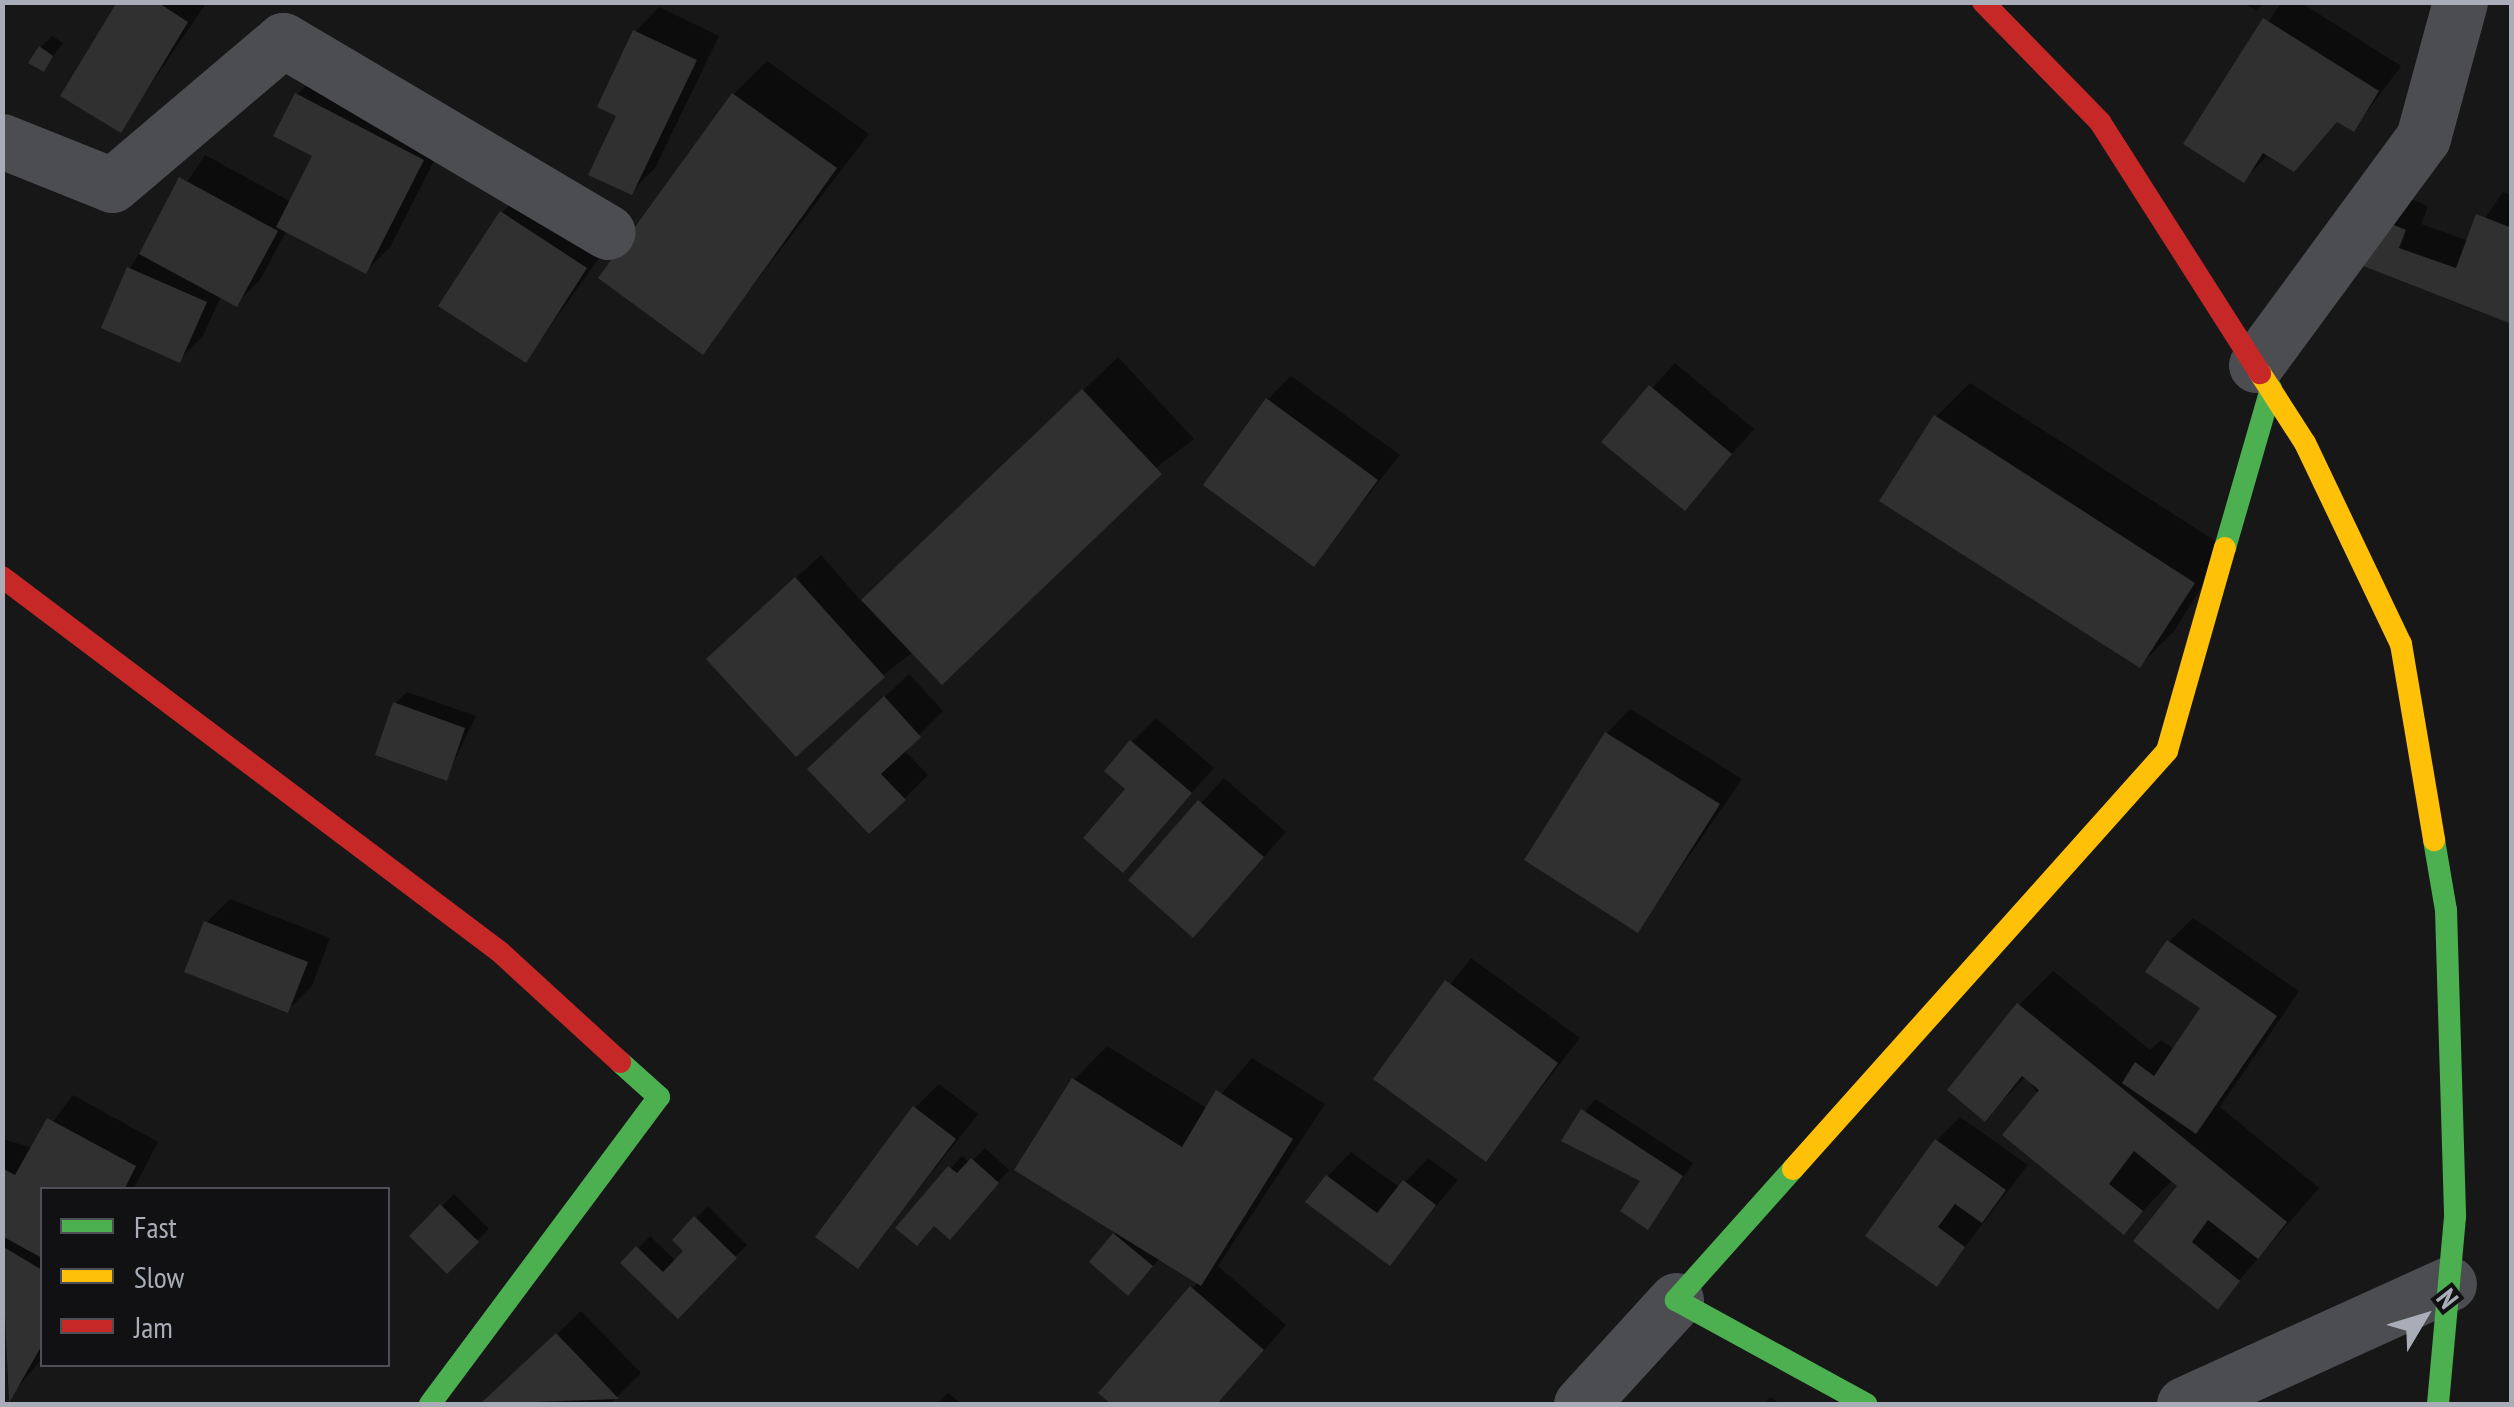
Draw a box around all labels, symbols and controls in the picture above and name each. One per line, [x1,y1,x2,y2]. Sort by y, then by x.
legend [40,1187,390,1367]
text: Fast [134,1207,177,1246]
text: Slow [134,1257,184,1296]
north arrow [2374,1267,2474,1367]
text: N [2429,1281,2467,1316]
text: Jam [134,1307,173,1346]

